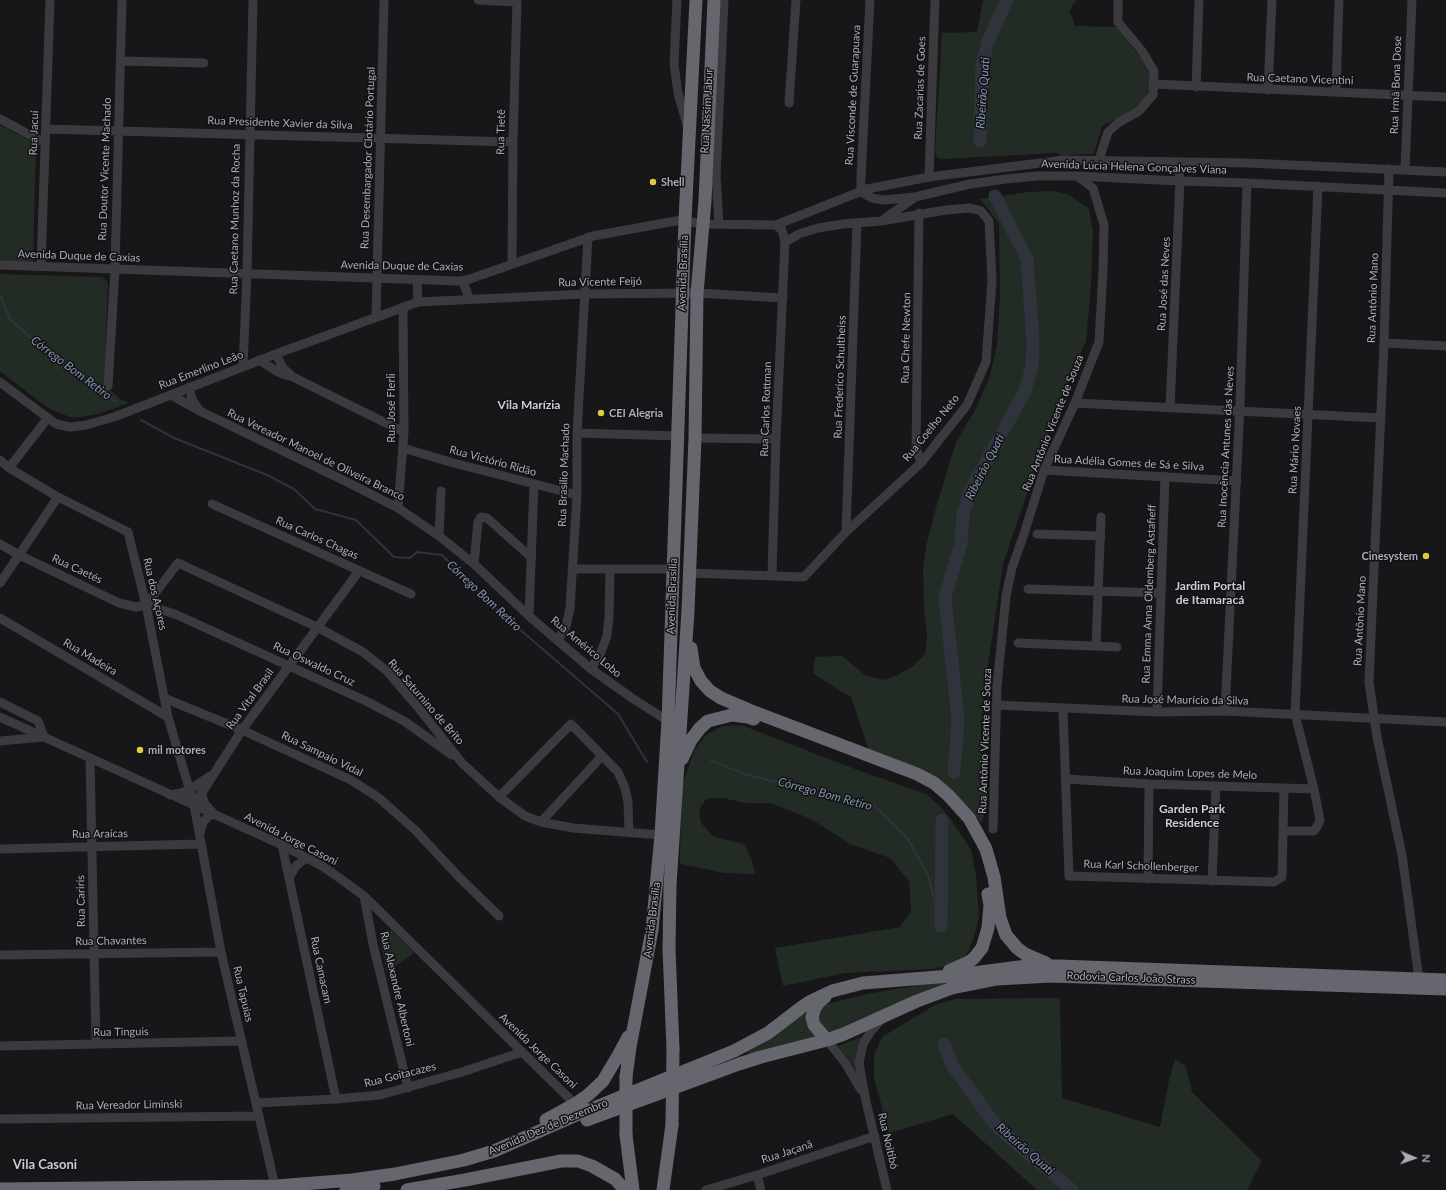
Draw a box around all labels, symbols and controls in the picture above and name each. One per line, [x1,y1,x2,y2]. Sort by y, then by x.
street label: Rua Visconde de Guarapuava [843,24,863,166]
street label: Rua Zacarias de Goes [912,36,928,140]
street label: Rua Irmã Bona Dose [1388,36,1404,134]
water label: Ribeirão Quati [973,57,993,129]
street label: Rua Desembargador Clotário Portugal [358,67,378,249]
street label: Rua Nassim Jabur [698,68,716,154]
street label: Rua Caetano Vicentini [1246,71,1354,87]
street label: Rua Doutor Vicente Machado [96,97,114,241]
street label: Rua Tietê [494,109,508,155]
street label: Rua Jacuí [27,110,41,156]
street label: Rua Presidente Xavier da Silva [207,114,353,132]
street label: Rua Caetano Munhoz da Rocha [227,144,243,294]
street label: Avenida Lúcia Helena Gonçalves Viana [1041,157,1227,177]
place label: Shell [661,175,685,189]
marker: Shell [648,177,658,187]
street label: Avenida Brasília [675,235,691,311]
street label: Rua José das Neves [1155,237,1173,331]
street label: Avenida Duque de Caxias [17,247,141,265]
street label: Rua Antônio Mano [1365,253,1381,343]
street label: Avenida Duque de Caxias [340,258,464,274]
street label: Rua Vicente Feijó [558,275,642,289]
street label: Rua Chefe Newton [899,292,913,384]
street label: Rua Frederico Schultheiss [831,315,849,439]
water label: Córrego Bom Retiro [28,333,114,403]
street label: Rua Emerlino Leão [157,348,245,392]
street label: Rua Antônio Vicente de Souza [1020,353,1086,493]
street label: Rua Carlos Rottman [758,361,774,457]
street label: Rua Inocência Antunes das Neves [1215,366,1237,528]
street label: Rua José FIerli [384,373,398,443]
street label: Rua Coelho Neto [900,392,962,464]
district label: Vila Marízia [498,398,560,412]
street label: Rua Vereador Manoel de Oliveira Branco [225,406,407,504]
place label: CEI Alegria [609,406,663,420]
street label: Rua Mário Novaes [1286,406,1304,494]
marker: CEI Alegria [596,408,606,418]
street label: Rua Brasilio Machado [556,423,572,527]
water label: Ribeirão Quati [962,432,1008,502]
street label: Rua Victório Ridão [448,443,538,479]
street label: Rua Adélia Gomes de Sá e Silva [1054,452,1204,474]
street label: Rua Emma Anna Oldemberg Astafieff [1139,504,1159,684]
street label: Rua Carlos Chagas [274,514,360,562]
place label: Cinesystem [1361,549,1418,563]
marker: Cinesystem [1421,551,1431,561]
street label: Rua Caetés [50,552,104,586]
street label: Rua dos Açores [140,556,170,632]
water label: Córrego Bom Retiro [444,558,524,634]
street label: Avenida Brasília [664,558,680,634]
street label: Rua Antônio Mano [1351,575,1369,667]
district label: Jardim Portal de Itamaracá [1175,579,1245,607]
street label: Rua Américo Lobo [548,614,624,680]
street label: Rua Madeira [61,636,119,678]
street label: Rua Oswaldo Cruz [271,639,357,689]
street label: Rua Saturnino de Brito [385,657,467,747]
street label: Rua Vital Brasil [223,666,277,732]
street label: Rua Antônio Vicente de Souza [976,668,994,814]
street label: Rua José Maurício da Silva [1121,692,1249,708]
street label: Rua Sampaio Vidal [279,729,365,779]
place label: mil motores [148,743,206,757]
marker: mil motores [135,745,145,755]
street label: Rua Joaquim Lopes de Melo [1123,764,1257,782]
water label: Córrego Bom Retiro [776,775,874,813]
district label: Garden Park Residence [1159,802,1225,830]
street label: Avenida Jorge Casoni [242,810,340,868]
street label: Rua Araícas [72,827,128,841]
street label: Rua Karl Schollenberger [1083,857,1199,875]
street label: Rua Cariris [74,875,88,927]
street label: Avenida Brasília [641,881,663,959]
street label: Rua Alexandre Albertoni [377,930,417,1048]
street label: Rua Chavantes [75,934,147,948]
street label: Rua Camacam [307,935,335,1005]
street label: Rua Tapuias [230,965,256,1023]
street label: Rodovia Carlos João Strass [1066,969,1196,987]
street label: Avenida Jorge Casoni [496,1010,580,1092]
street label: Rua Tinguis [93,1025,149,1039]
street label: Rua Goitacazes [363,1060,437,1090]
street label: Avenida Dez de Dezembro [486,1096,610,1158]
street label: Rua Vereador Liminski [75,1097,183,1113]
street label: Rua Noitibó [875,1112,901,1170]
water label: Ribeirão Quati [993,1120,1057,1178]
street label: Rua Jaçanã [760,1137,814,1167]
north arrow [1394,1138,1434,1178]
text: N [1420,1154,1433,1163]
district label: Vila Casoni [13,1157,77,1173]

